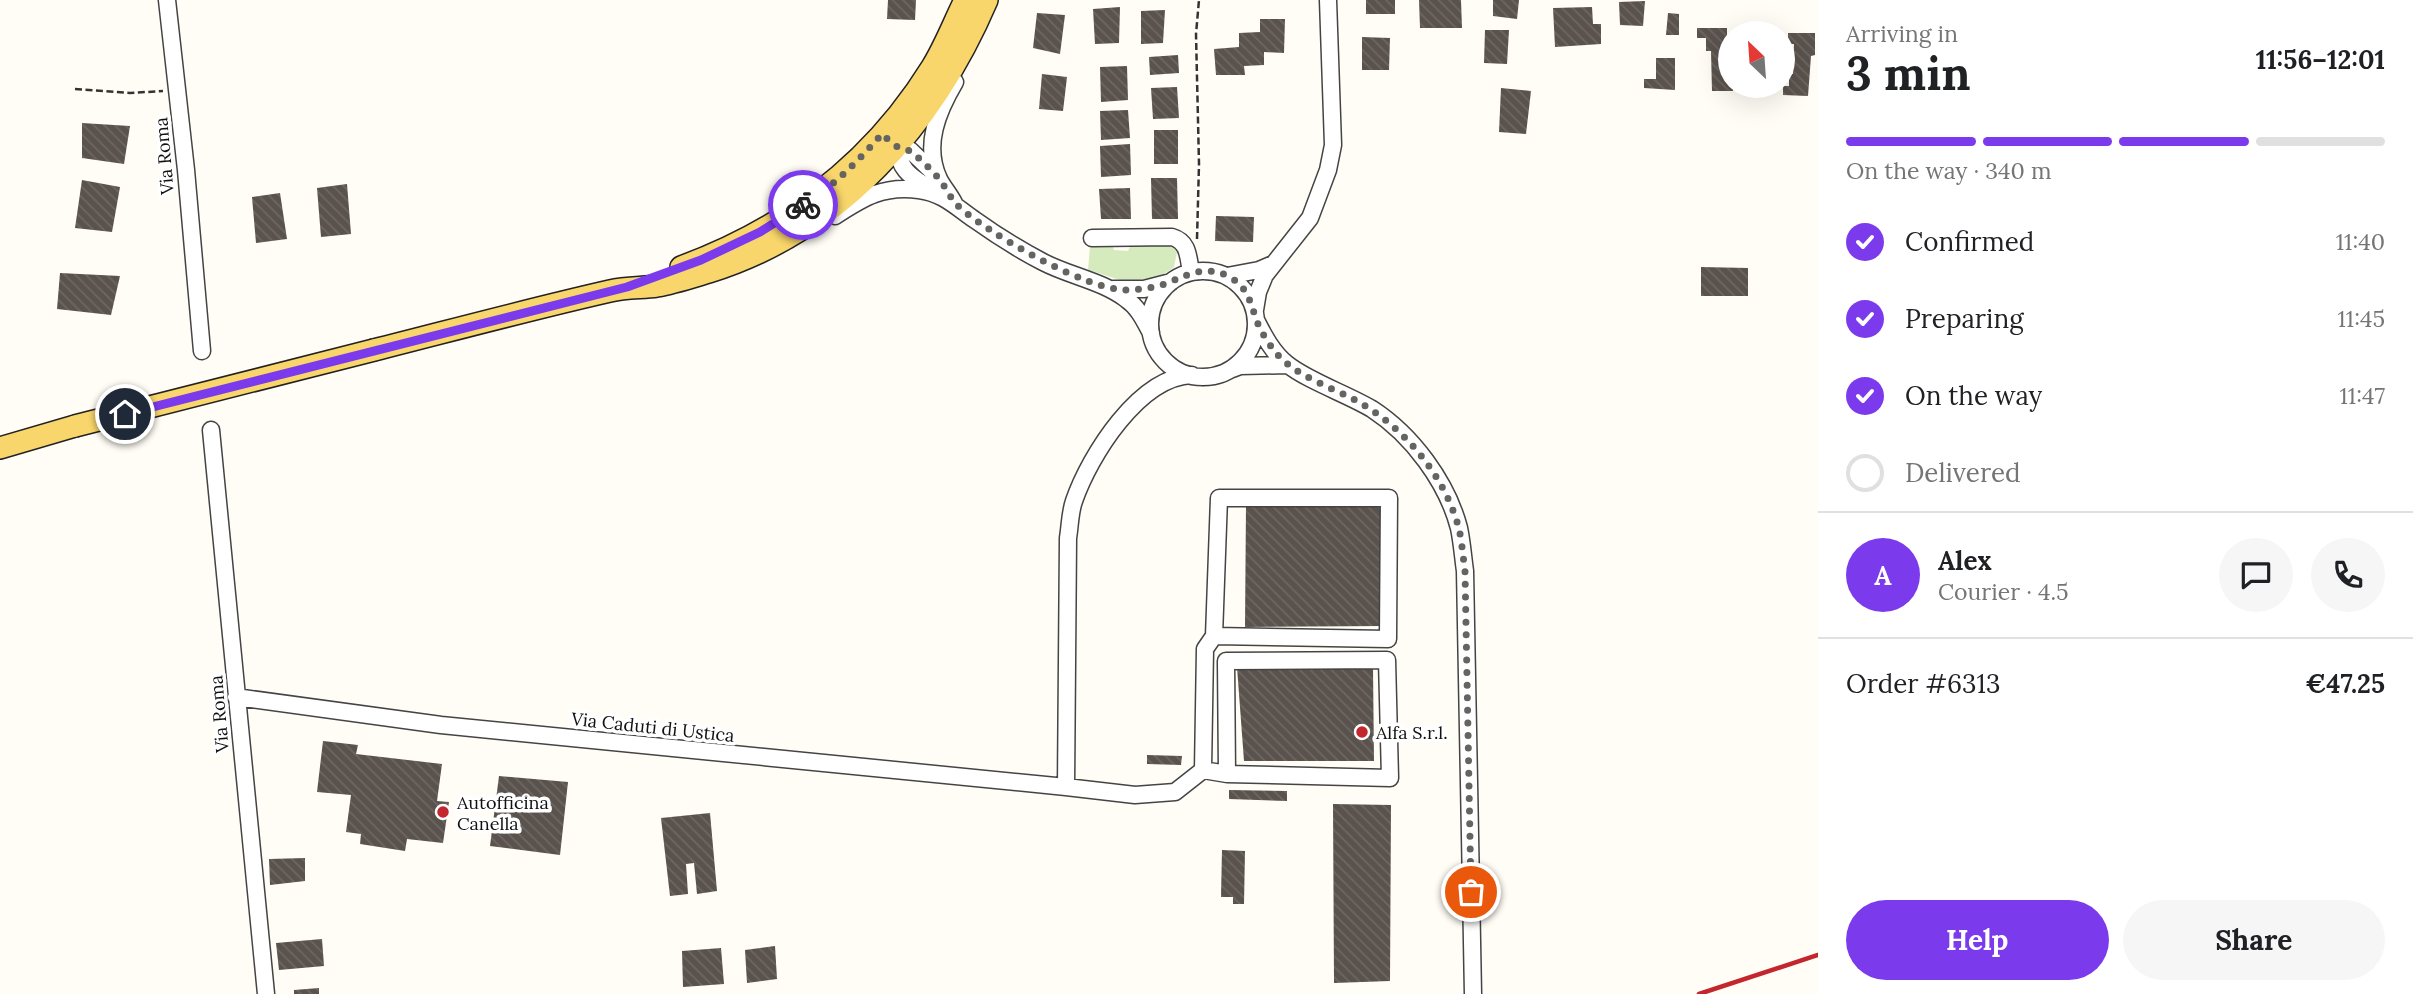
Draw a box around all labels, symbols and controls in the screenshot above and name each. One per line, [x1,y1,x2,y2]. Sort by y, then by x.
text: Arriving in [1846,19,1958,48]
north arrow [1718,21,1796,98]
map controls [1718,21,1795,98]
text: 11:56–12:01 [2256,43,2385,76]
text: 3 min [1846,44,1971,103]
street label: Via Roma [149,116,179,197]
text: On the way · 340 m [1846,156,2051,185]
courier [768,170,838,240]
icon: bike [784,186,822,224]
icon: check [1846,223,1884,261]
text: Confirmed [1905,225,2034,258]
text: 11:40 [2336,227,2385,256]
icon: check [1846,300,1884,338]
text: Preparing [1905,302,2024,335]
text: 11:45 [2338,304,2385,333]
icon: check [1846,377,1884,415]
text: On the way [1905,379,2042,412]
text: 11:47 [2339,381,2385,410]
pin [95,384,155,444]
icon: home [106,395,144,433]
text: Delivered [1905,456,2021,489]
button: chat [2219,538,2293,612]
button: phone [2311,538,2385,612]
text: Alex [1938,544,1992,577]
text: A [1874,559,1892,592]
text: Courier · 4.5 [1938,577,2069,606]
text: Order #6313 [1846,667,2001,700]
text: €47.25 [2305,667,2385,700]
street label: Via Roma [204,674,234,755]
street label: Via Caduti di Ustica [569,707,736,747]
place label: Alfa S.r.l. [1375,721,1448,744]
marker: Alfa S.r.l. [1354,724,1370,740]
place label: Autofficina Canella [456,791,549,835]
marker: Autofficina Canella [435,804,451,820]
pin [1441,862,1501,922]
icon: bag [1452,873,1490,911]
button: Help [1846,900,2109,980]
button: Share [2123,900,2385,980]

